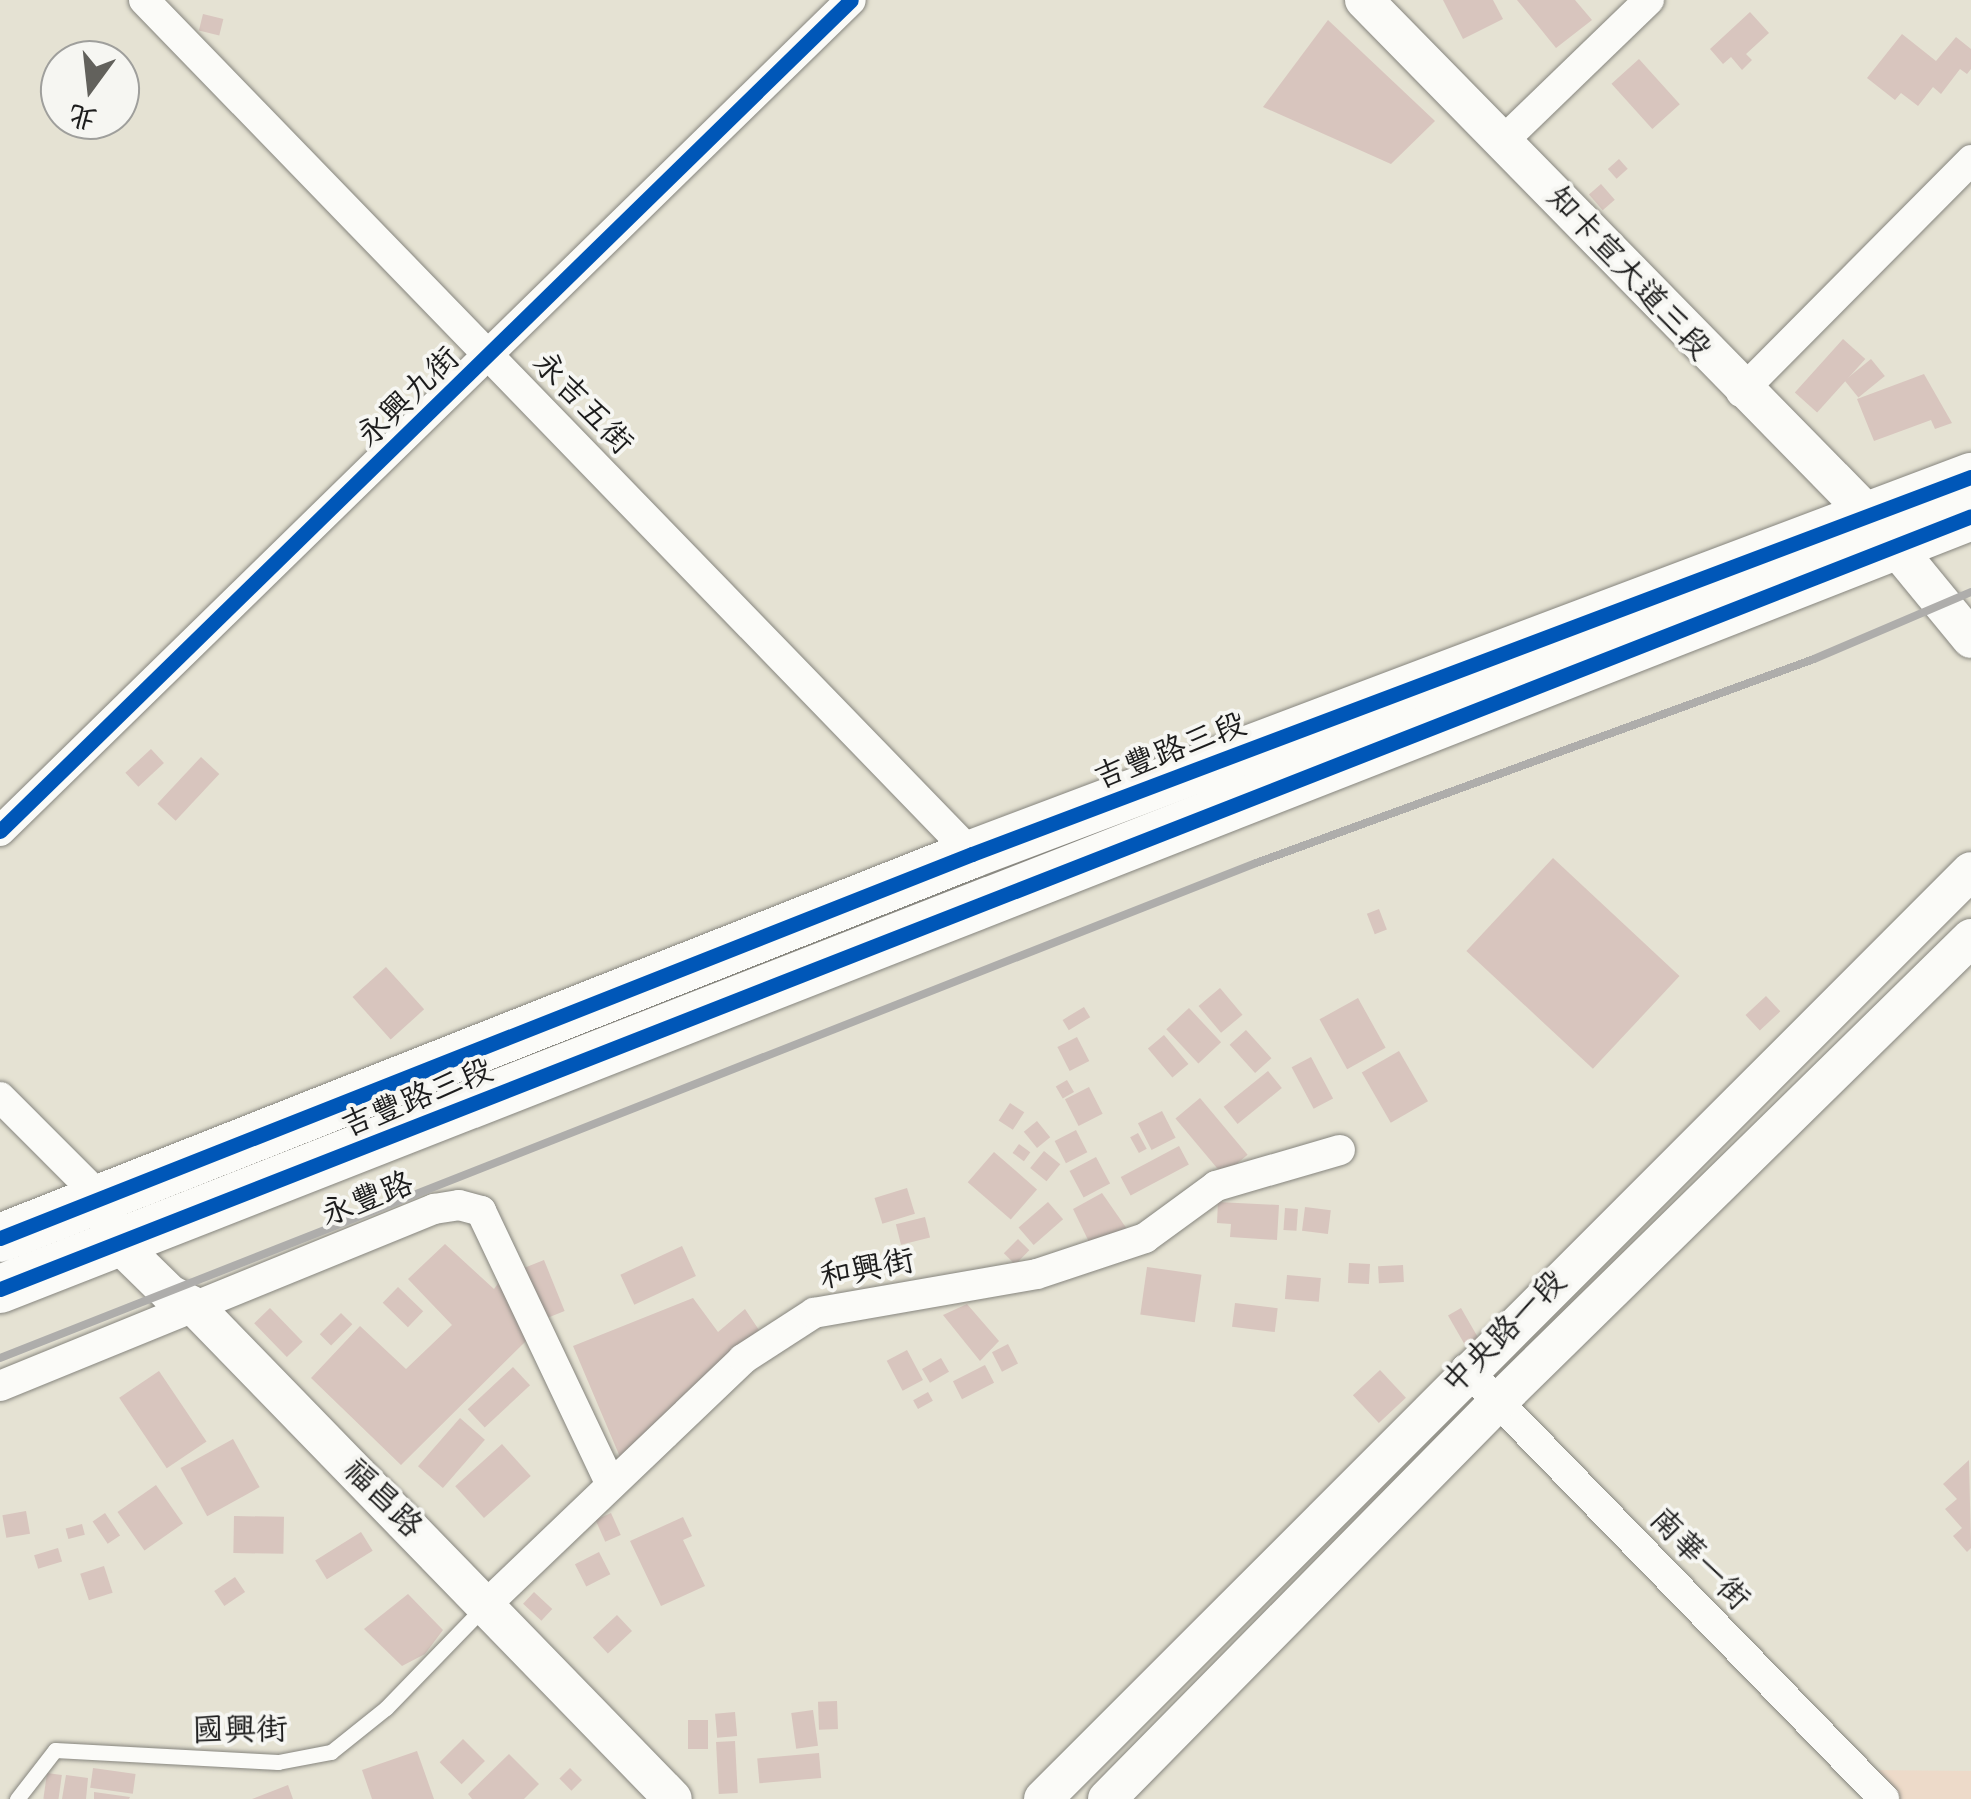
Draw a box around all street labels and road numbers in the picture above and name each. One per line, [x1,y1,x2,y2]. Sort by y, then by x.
street label: 知卡宣大道三段 [1539,178,1719,368]
street label: 永興九街 [349,339,467,455]
street label: 永吉五街 [525,344,641,462]
street label: 吉豐路三段 [1088,704,1252,798]
street label: 吉豐路三段 [336,1050,498,1146]
street label: 永豐路 [315,1164,419,1234]
street label: 和興街 [816,1241,918,1297]
street label: 中央路一段 [1434,1262,1574,1402]
street label: 福昌路 [335,1450,431,1546]
street label: 南華一街 [1642,1500,1758,1618]
street label: 國興街 [192,1710,288,1750]

